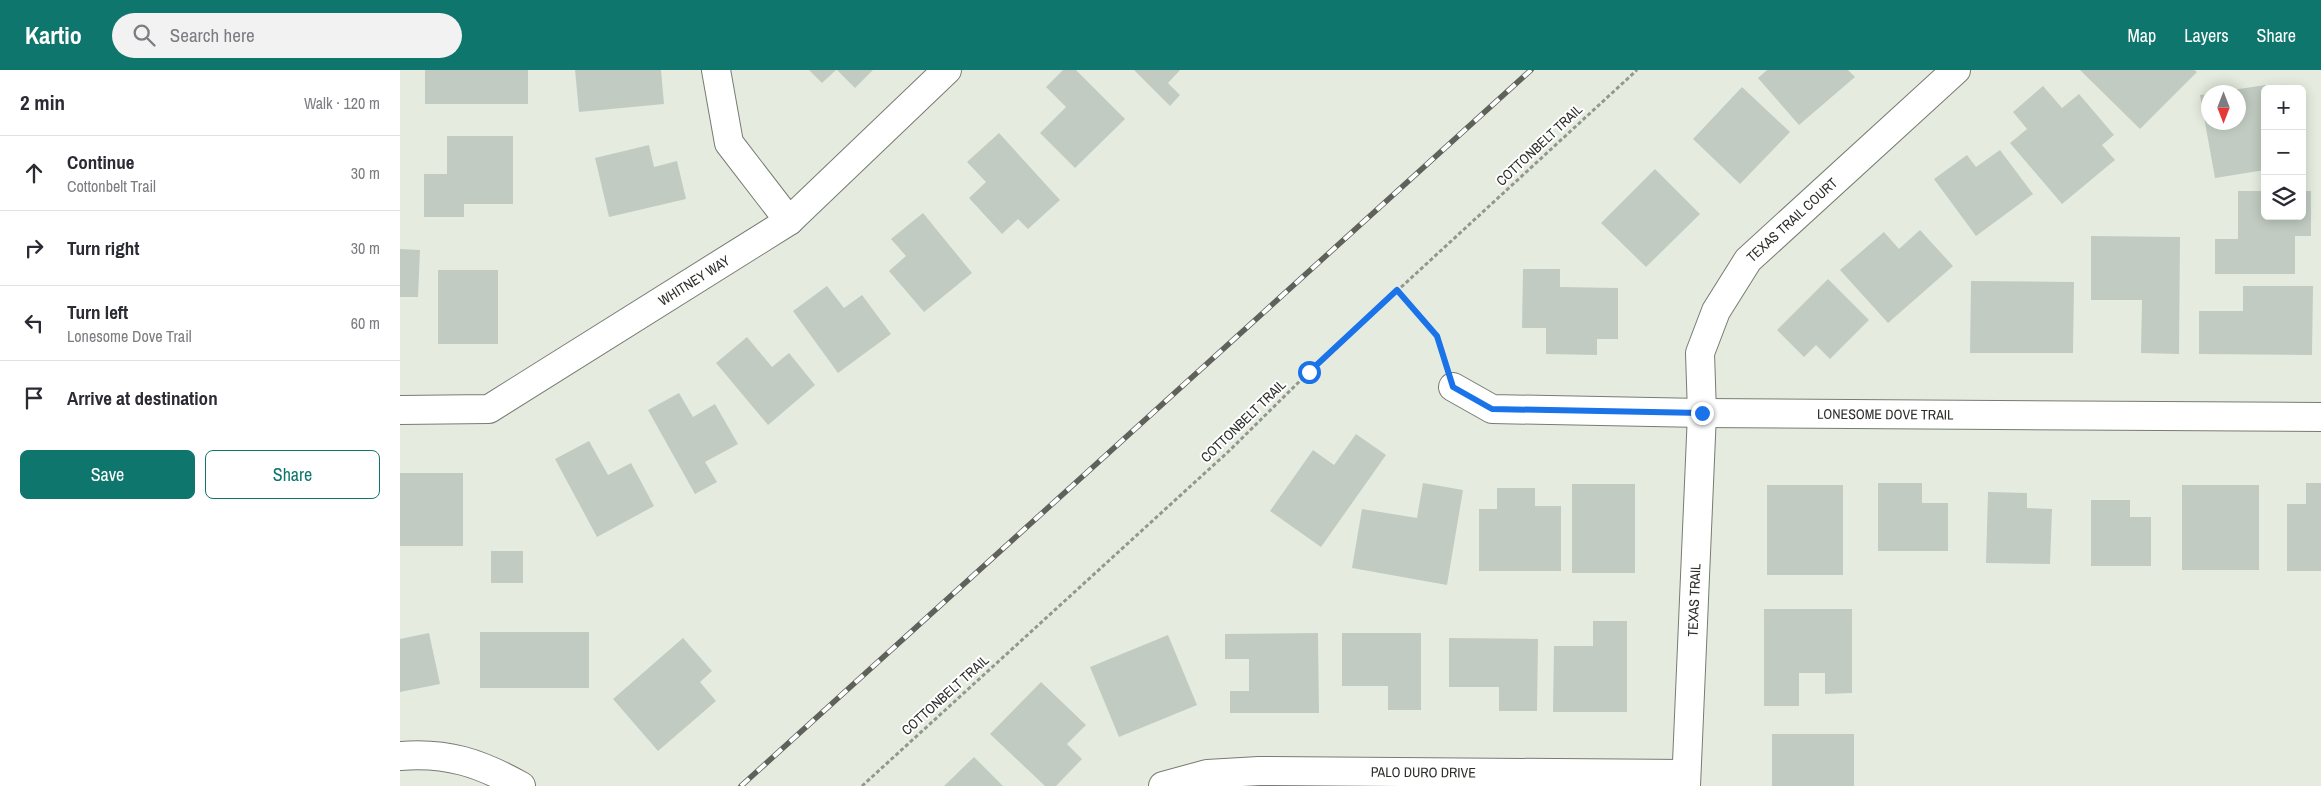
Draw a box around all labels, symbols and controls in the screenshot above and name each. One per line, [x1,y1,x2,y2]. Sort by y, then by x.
search box [112,13,462,58]
text: Kartio [25,19,82,51]
icon: search [130,21,158,49]
text: Search here [170,22,255,48]
text: Map [2128,23,2156,48]
text: Layers [2184,23,2229,48]
text: Share [2257,23,2296,48]
north arrow [2201,85,2246,130]
map controls [2261,85,2306,220]
button: + [2261,85,2306,130]
text: 2 min [20,88,65,117]
text: Walk · 120 m [304,92,380,114]
street label: COTTONBELT TRAIL [1492,100,1586,190]
button: − [2261,130,2306,175]
text: Continue [67,149,135,175]
icon: ahead [20,159,48,187]
text: 30 m [351,162,380,184]
street label: TEXAS TRAIL COURT [1743,174,1841,266]
text: Cottonbelt Trail [67,175,156,197]
button: layers [2261,175,2306,220]
icon: right [20,234,48,262]
text: Turn right [67,235,139,261]
text: 30 m [351,237,380,259]
street label: WHITNEY WAY [655,251,733,310]
text: Turn left [67,299,128,325]
icon: left [20,309,48,337]
text: 60 m [351,312,380,334]
text: Lonesome Dove Trail [67,325,192,347]
route start [1298,361,1321,384]
street label: COTTONBELT TRAIL [1197,375,1290,466]
icon: arrive [20,384,48,412]
text: Arrive at destination [67,385,218,411]
route end [1691,402,1714,425]
street label: LONESOME DOVE TRAIL [1817,405,1954,424]
button: Save [20,450,195,499]
button: Share [205,450,380,499]
street label: TEXAS TRAIL [1683,563,1705,637]
street label: COTTONBELT TRAIL [898,651,993,739]
street label: PALO DURO DRIVE [1371,763,1476,782]

